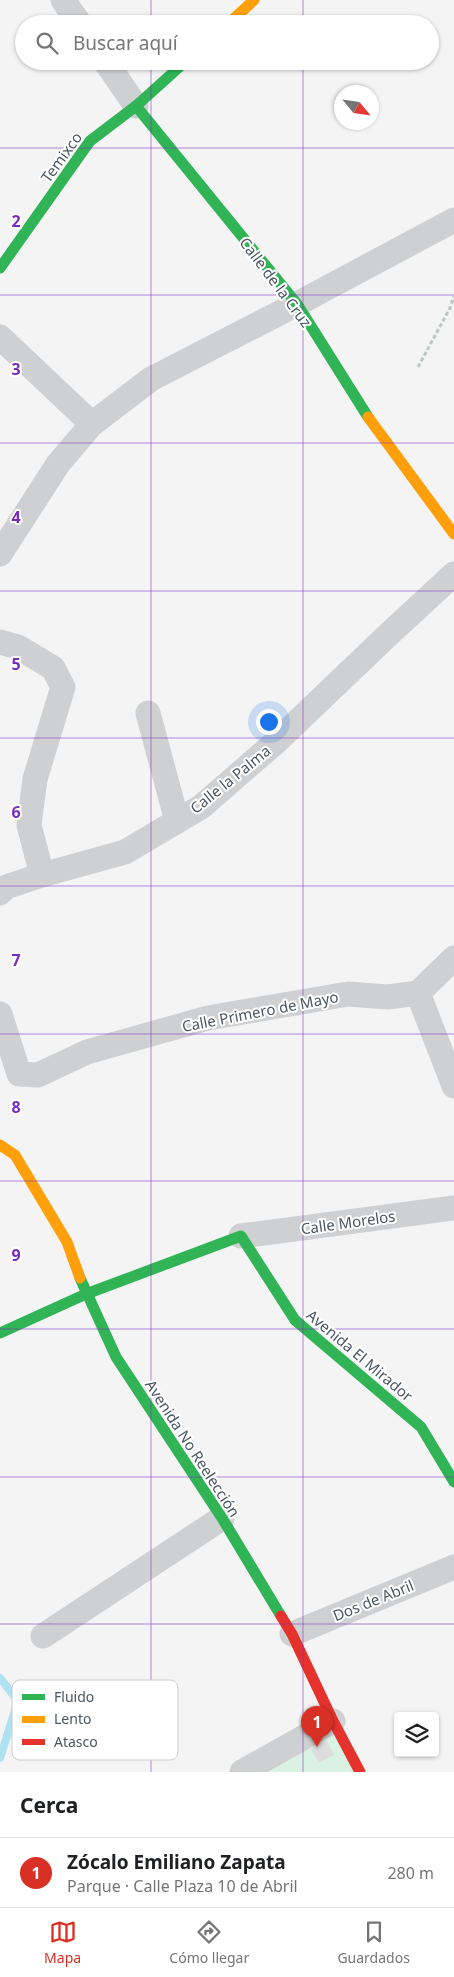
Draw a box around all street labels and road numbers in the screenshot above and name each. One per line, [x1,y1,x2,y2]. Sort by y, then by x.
street label: Temixco [36,128,86,186]
street label: Calle de la Cruz [236,233,316,331]
street label: Calle la Palma [186,740,274,818]
street label: Calle Primero de Mayo [180,986,340,1036]
street label: Calle Morelos [299,1205,397,1239]
street label: Avenida El Mirador [303,1305,417,1405]
street label: Avenida No Reelección [141,1375,245,1521]
street label: Dos de Abril [330,1575,416,1625]

